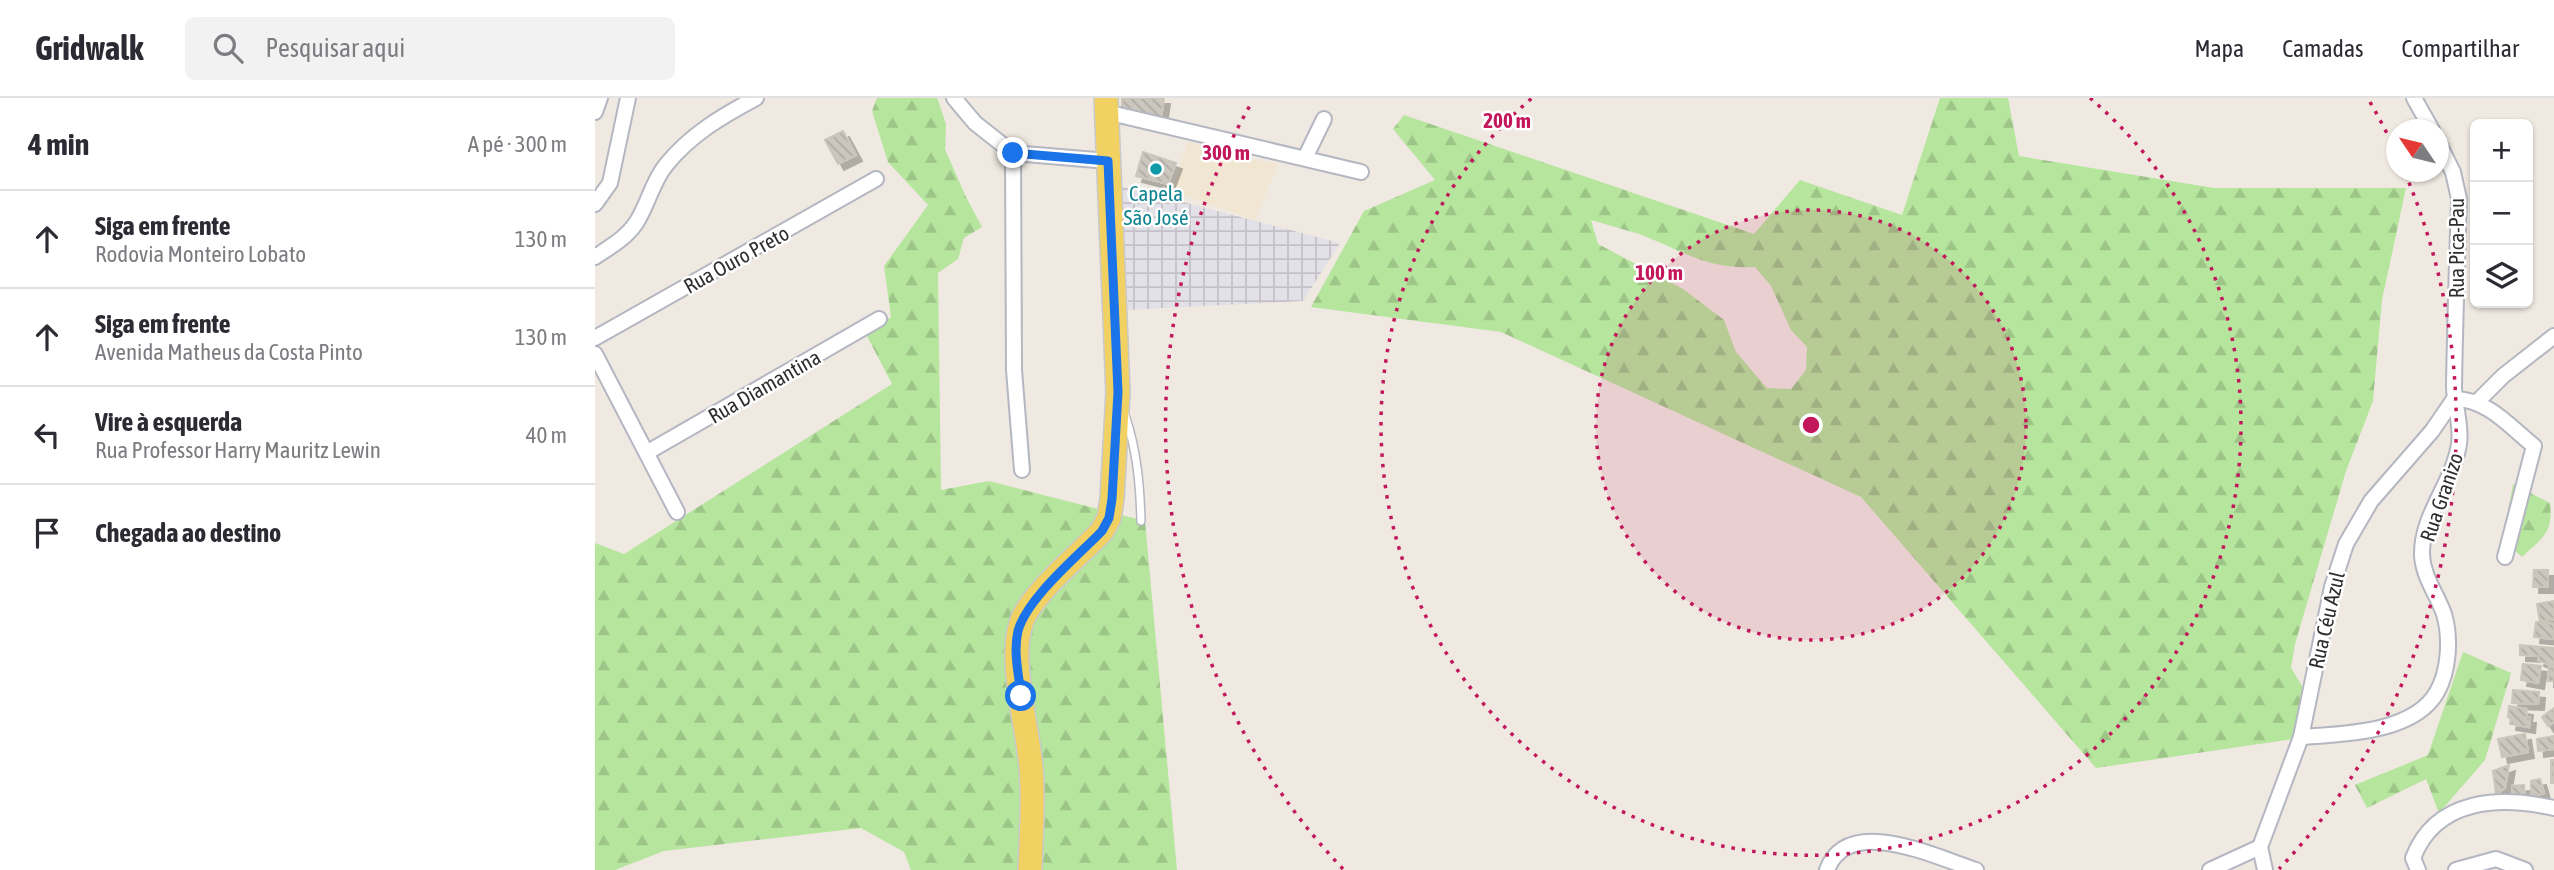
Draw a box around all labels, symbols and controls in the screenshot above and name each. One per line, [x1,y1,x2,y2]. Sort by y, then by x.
search box [185,17,675,80]
text: Gridwalk [35,29,143,67]
icon: search [209,29,247,67]
text: Pesquisar aqui [265,33,405,63]
text: Mapa [2194,35,2244,62]
text: Camadas [2282,35,2364,62]
text: Compartilhar [2402,35,2519,62]
text: 200 m [1483,108,1531,132]
north arrow [2386,119,2449,182]
map controls [2470,119,2533,308]
button: + [2470,119,2533,182]
text: 4 min [28,127,89,161]
text: A pé · 300 m [468,131,567,157]
route end [997,137,1028,168]
text: 300 m [1202,140,1250,164]
marker: Capela São José [1148,161,1164,177]
place label: Capela São José [1124,181,1188,229]
button: − [2470,182,2533,245]
street label: Rua Pica-Pau [2444,198,2468,298]
text: Siga em frente [95,211,231,241]
icon: ahead [28,220,66,258]
street label: Rua Ouro Preto [679,220,793,298]
text: 130 m [515,226,567,252]
text: Rodovia Monteiro Lobato [95,241,306,267]
button: layers [2470,245,2533,308]
text: 100 m [1635,260,1683,284]
text: Siga em frente [95,309,231,339]
icon: ahead [28,318,66,356]
text: 130 m [515,324,567,350]
text: Avenida Matheus da Costa Pinto [95,339,363,365]
street label: Rua Diamantina [704,344,824,428]
text: Vire à esquerda [95,407,242,437]
centre of rings [1799,413,1823,437]
icon: left [28,416,66,454]
text: 40 m [526,422,567,448]
text: Rua Professor Harry Mauritz Lewin [95,437,381,463]
street label: Rua Granizo [2415,450,2467,544]
icon: arrive [28,514,66,552]
text: Chegada ao destino [95,518,281,548]
street label: Rua Céu Azul [2303,569,2349,671]
route start [1005,680,1036,711]

